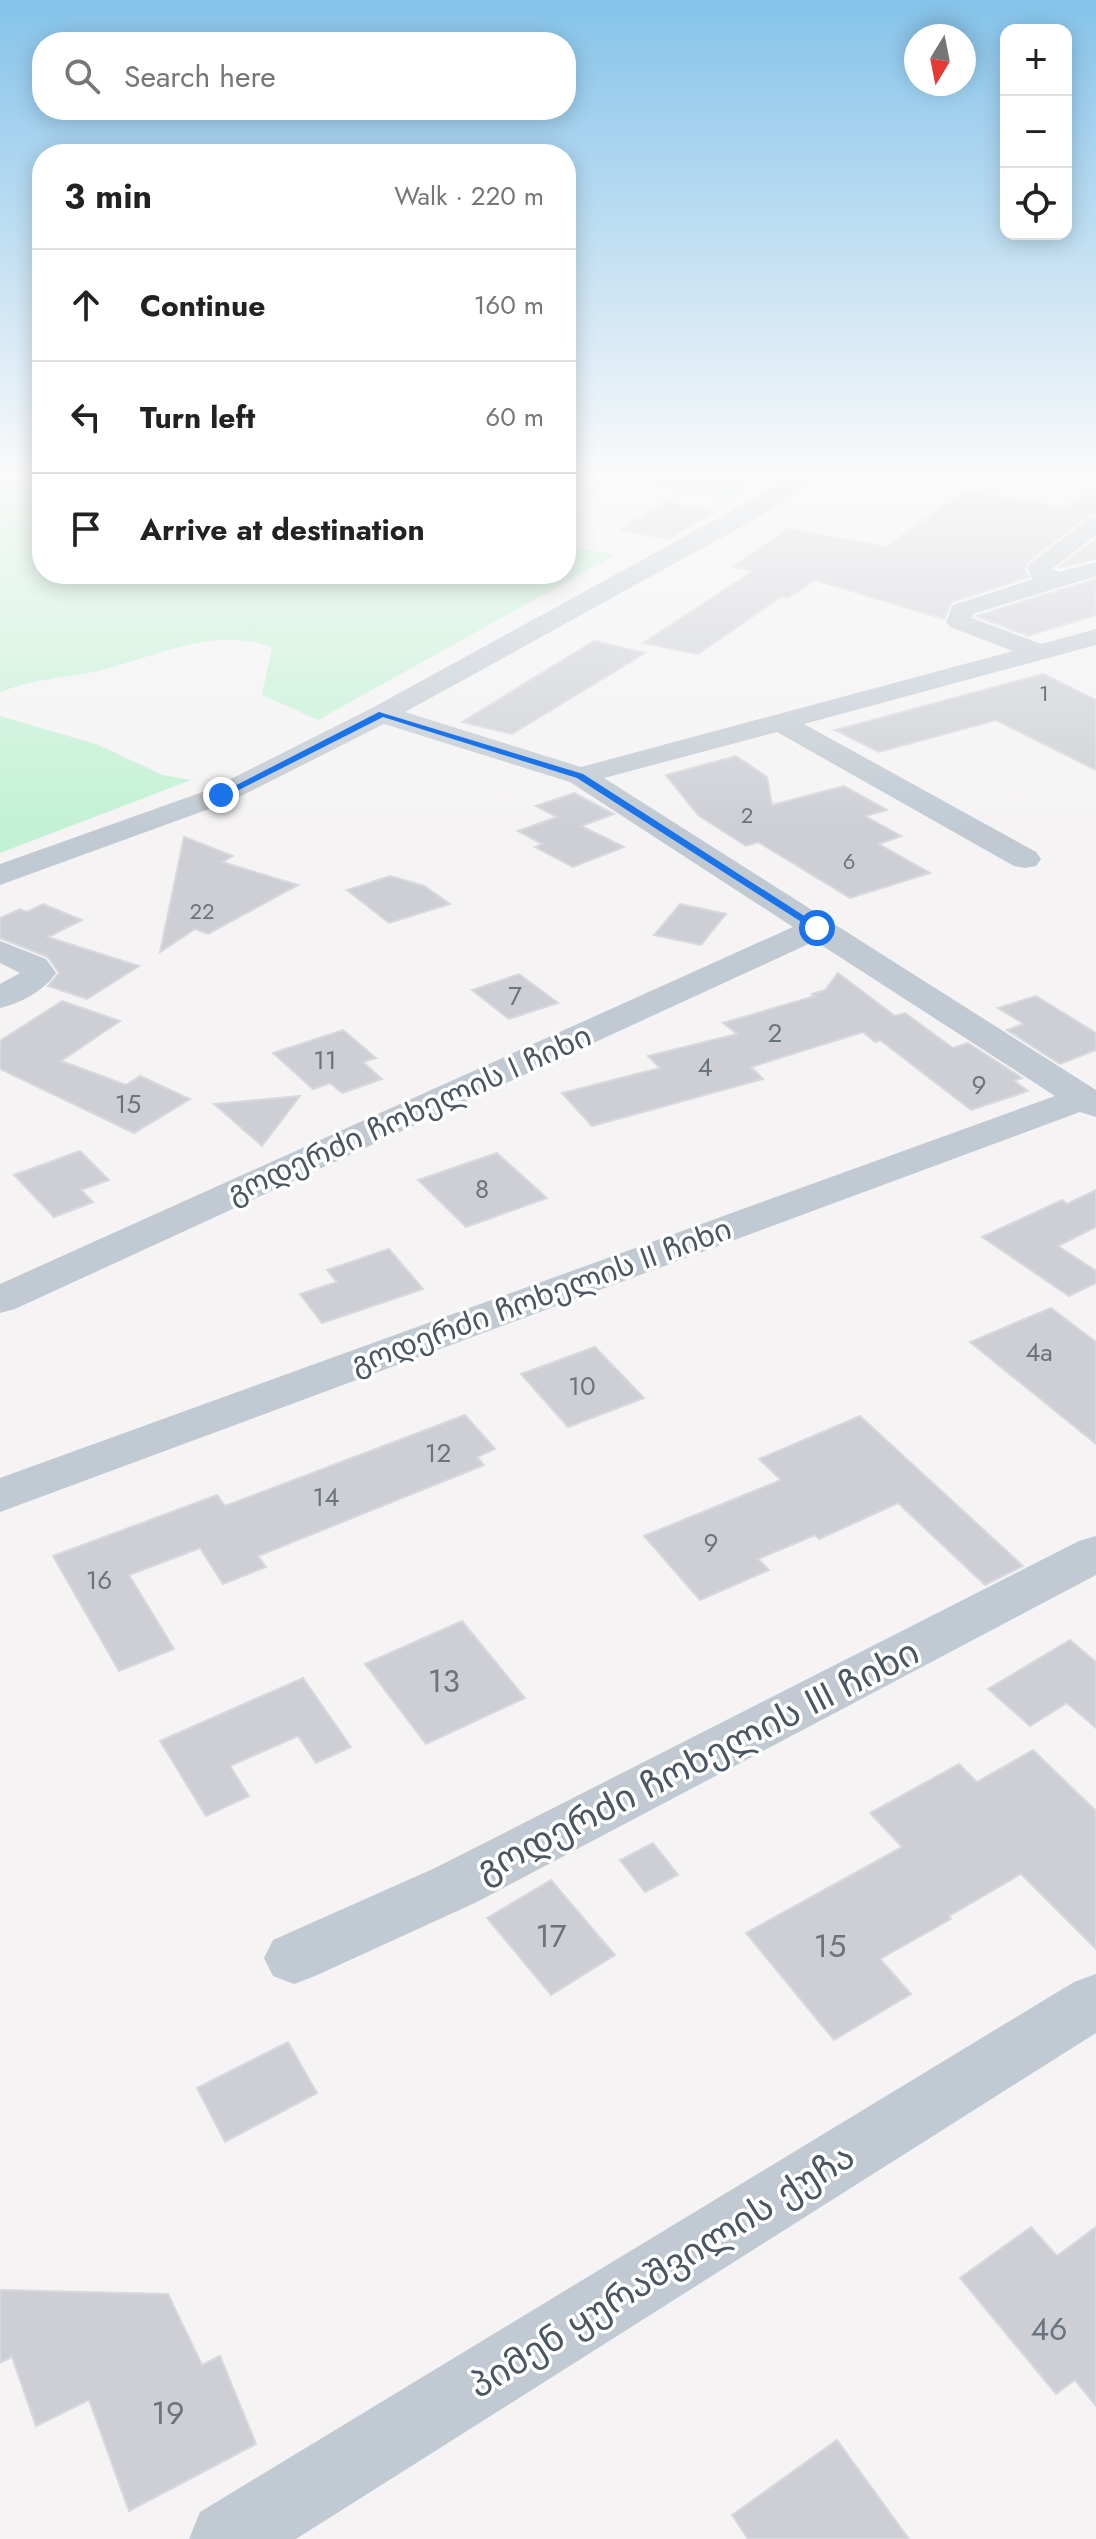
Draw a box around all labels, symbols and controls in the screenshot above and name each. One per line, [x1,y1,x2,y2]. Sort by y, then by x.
north arrow [904,24,976,96]
map controls [1000,24,1072,240]
button: + [1000,24,1072,96]
search box [32,32,576,120]
icon: search [60,54,104,98]
text: Search here [124,55,276,98]
button: − [1000,96,1072,168]
button: locate [1000,168,1072,240]
text: 3 min [64,172,152,221]
text: Walk · 220 m [394,177,544,215]
icon: ahead [64,283,108,327]
text: Continue [140,284,266,327]
text: 160 m [474,286,544,324]
icon: left [64,395,108,439]
text: Turn left [140,396,255,439]
text: 60 m [485,398,544,436]
icon: arrive [64,507,108,551]
text: Arrive at destination [140,508,425,551]
house number: 1 [1039,677,1049,709]
route end [203,777,239,813]
house number: 2 [741,799,753,831]
house number: 6 [843,845,855,877]
house number: 22 [189,895,215,927]
route start [799,910,835,946]
house number: 7 [508,977,522,1015]
street label: გოდერძი ჩოხელის I ჩიხი [220,1014,598,1214]
house number: 2 [768,1014,782,1052]
house number: 11 [313,1041,337,1079]
house number: 4 [697,1048,713,1086]
house number: 9 [972,1066,986,1104]
house number: 15 [115,1085,141,1123]
house number: 8 [475,1170,489,1208]
street label: გოდერძი ჩოხელის II ჩიხი [345,1207,737,1385]
house number: 4a [1025,1333,1053,1371]
house number: 10 [568,1367,596,1405]
house number: 12 [425,1434,451,1472]
house number: 14 [313,1478,339,1516]
house number: 9 [704,1524,718,1562]
house number: 16 [86,1561,112,1599]
street label: გოდერძი ჩოხელის III ჩიხი [466,1625,928,1895]
house number: 13 [428,1658,460,1704]
house number: 17 [535,1913,567,1959]
house number: 15 [814,1923,846,1969]
street label: პიმენ ყურაშვილის ქუჩა [458,2130,864,2410]
house number: 46 [1030,2306,1068,2352]
house number: 19 [152,2390,184,2436]

